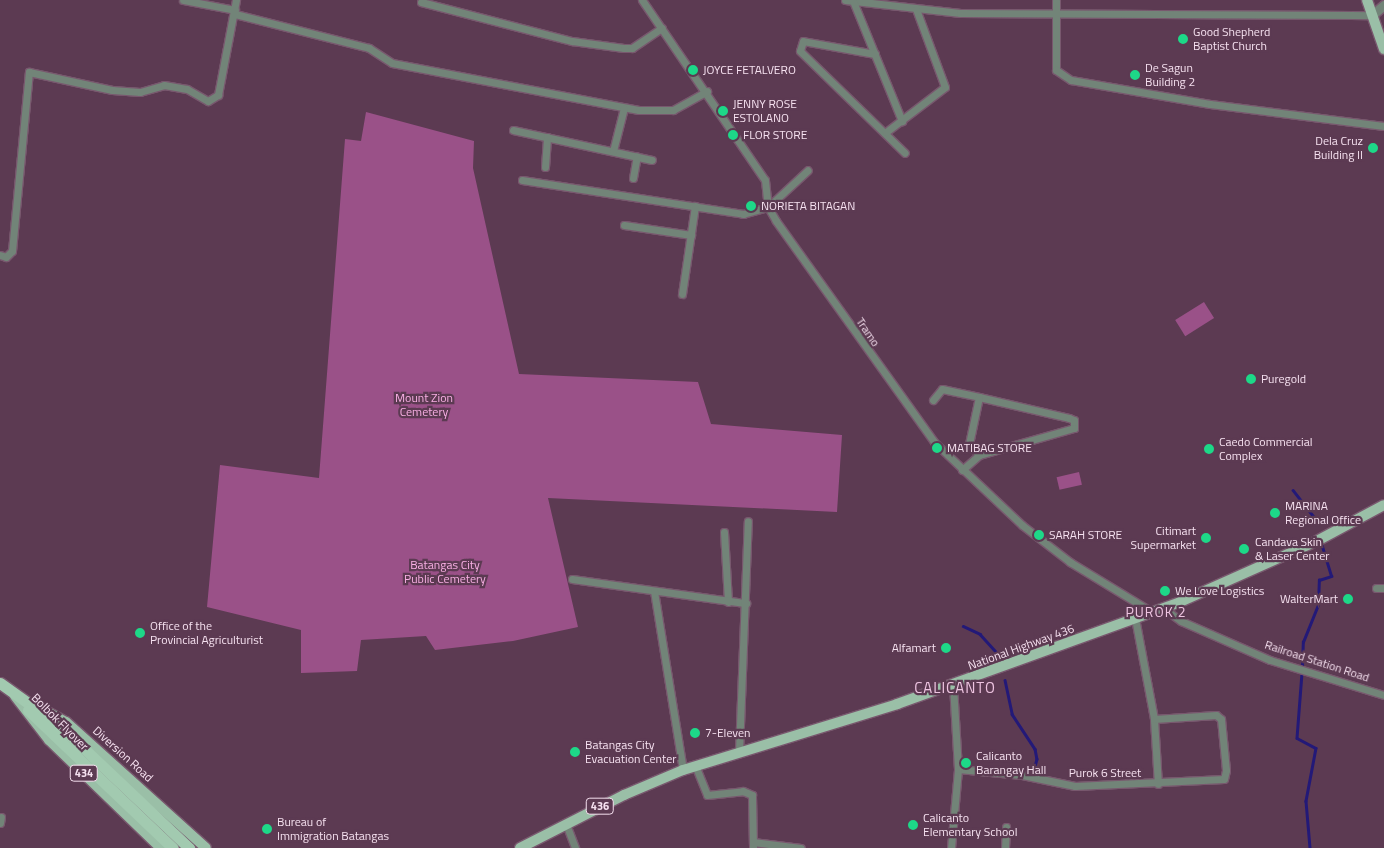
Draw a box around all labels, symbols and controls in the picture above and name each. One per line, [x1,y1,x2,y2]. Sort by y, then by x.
place label: Good Shepherd Baptist Church [1193,25,1270,53]
marker: Good Shepherd Baptist Church [1177,33,1189,45]
place label: De Sagun Building 2 [1145,61,1195,89]
place label: JOYCE FETALVERO [703,63,796,77]
marker: JOYCE FETALVERO [687,64,699,76]
marker: De Sagun Building 2 [1129,69,1141,81]
place label: JENNY ROSE ESTOLANO [733,97,797,125]
marker: JENNY ROSE ESTOLANO [717,105,729,117]
place label: FLOR STORE [743,128,807,142]
marker: FLOR STORE [727,129,739,141]
place label: Dela Cruz Building II [1314,134,1363,162]
marker: Dela Cruz Building II [1367,142,1379,154]
place label: NORIETA BITAGAN [761,199,855,213]
marker: NORIETA BITAGAN [745,200,757,212]
street label: Tramo [853,315,883,349]
place label: Puregold [1261,372,1306,386]
marker: Puregold [1245,373,1257,385]
park label: Mount Zion Cemetery [395,391,453,419]
place label: Caedo Commercial Complex [1219,435,1312,463]
place label: MATIBAG STORE [947,441,1032,455]
marker: MATIBAG STORE [931,442,943,454]
marker: Caedo Commercial Complex [1203,443,1215,455]
place label: MARINA Regional Office [1285,499,1361,527]
marker: MARINA Regional Office [1269,507,1281,519]
place label: Citimart Supermarket [1131,524,1196,552]
place label: SARAH STORE [1049,528,1122,542]
marker: SARAH STORE [1033,529,1045,541]
marker: Citimart Supermarket [1200,532,1212,544]
place label: Candava Skin & Laser Center [1255,535,1329,563]
marker: Candava Skin & Laser Center [1237,542,1251,556]
park label: Batangas City Public Cemetery [404,558,486,586]
place label: We Love Logistics [1175,584,1264,598]
marker: We Love Logistics [1159,585,1171,597]
place label: WalterMart [1280,592,1338,606]
marker: WalterMart [1342,593,1354,605]
district label: PUROK 2 [1125,604,1187,620]
place label: Office of the Provincial Agriculturist [150,619,263,647]
street label: National Highway 436 [966,621,1076,673]
marker: Office of the Provincial Agriculturist [134,627,146,639]
street label: Railroad Station Road [1263,637,1371,685]
place label: Alfamart [892,641,936,655]
marker: Alfamart [940,642,952,654]
district label: CALICANTO [913,679,997,697]
street label: Bolbok Flyover [29,691,91,753]
street label: Diversion Road [90,723,156,785]
place label: 7-Eleven [705,726,751,740]
marker: 7-Eleven [689,727,701,739]
place label: Batangas City Evacuation Center [585,738,676,766]
marker: Batangas City Evacuation Center [569,746,581,758]
place label: Calicanto Barangay Hall [976,749,1046,777]
marker: Calicanto Barangay Hall [960,757,972,769]
road number: 434 [69,764,99,781]
street label: Purok 6 Street [1069,766,1141,780]
road number: 436 [585,798,615,814]
place label: Calicanto Elementary School [923,811,1017,839]
place label: Bureau of Immigration Batangas [277,815,389,843]
marker: Calicanto Elementary School [907,819,919,831]
marker: Bureau of Immigration Batangas [261,823,273,835]

